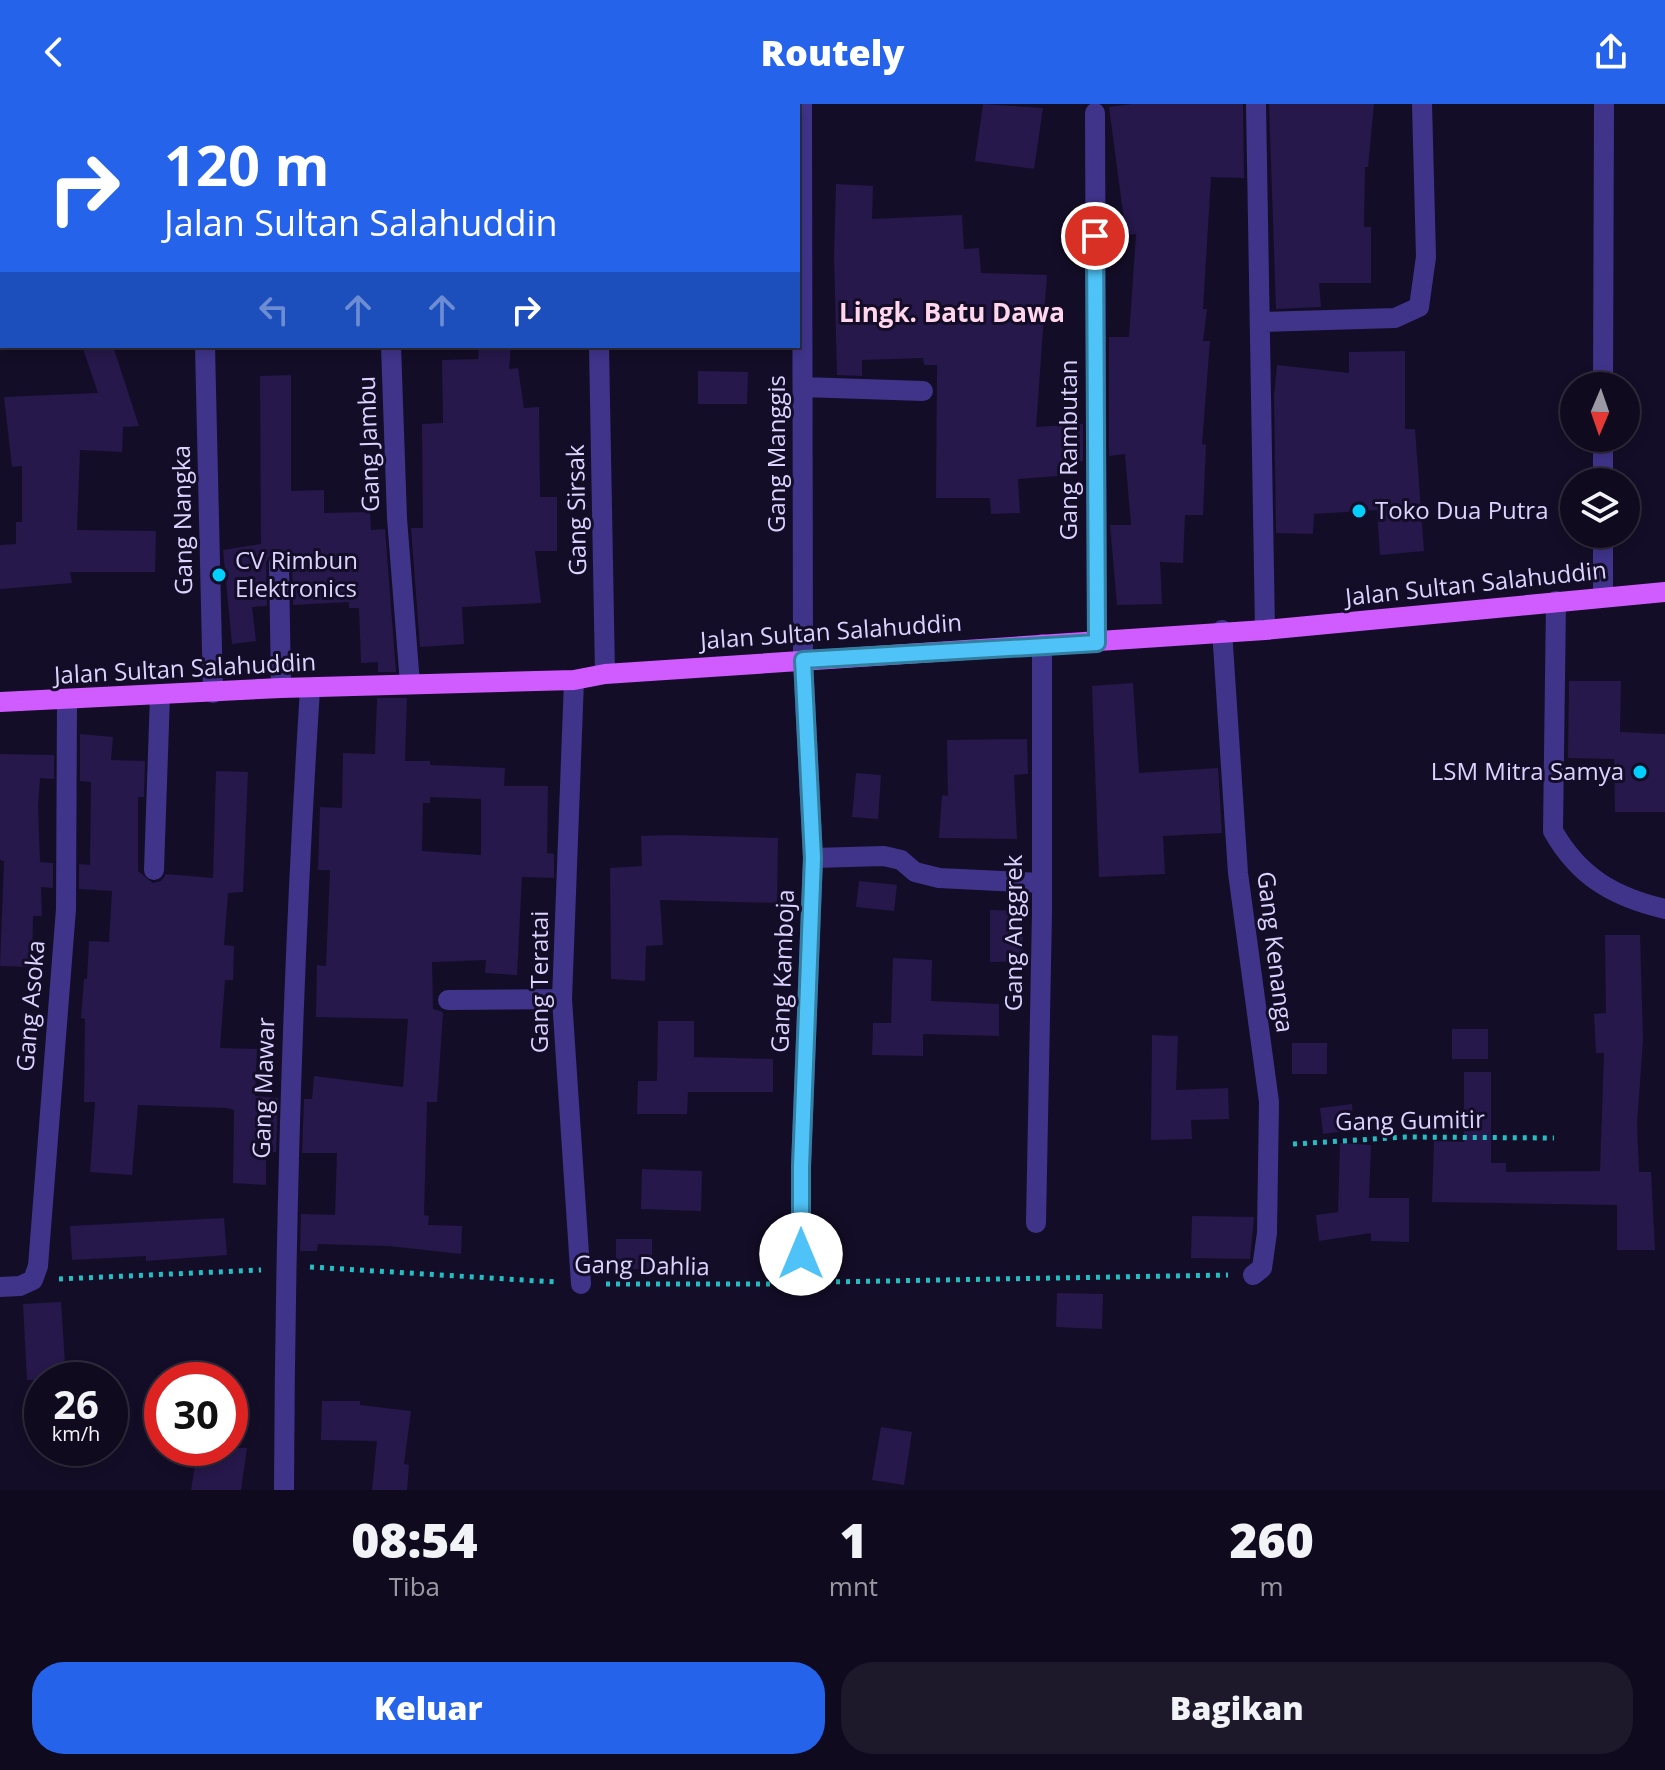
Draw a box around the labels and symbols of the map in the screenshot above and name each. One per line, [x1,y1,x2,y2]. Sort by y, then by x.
pin [1061,202,1129,270]
district label: Lingk. Batu Dawa [839,294,1065,330]
street label: Gang Rambutan [1051,359,1084,541]
north arrow [1560,372,1640,452]
street label: Gang Jambu [349,375,386,513]
street label: Gang Manggis [759,375,792,533]
street label: Gang Sirsak [558,444,593,576]
street label: Gang Nangka [164,445,199,595]
place label: Toko Dua Putra [1375,493,1549,526]
marker: Toko Dua Putra [1350,502,1368,520]
place label: CV Rimbun Elektronics [235,543,358,604]
street label: Jalan Sultan Salahuddin [1342,552,1608,613]
marker: CV Rimbun Elektronics [210,566,228,584]
street label: Jalan Sultan Salahuddin [697,605,963,656]
street label: Jalan Sultan Salahuddin [51,644,317,691]
place label: LSM Mitra Samya [1431,754,1624,787]
marker: LSM Mitra Samya [1631,763,1649,781]
street label: Gang Anggrek [996,854,1029,1011]
street label: Gang Kenanga [1250,869,1303,1034]
street label: Gang Kamboja [762,889,801,1053]
street label: Gang Teratai [522,911,555,1053]
street label: Gang Asoka [7,939,52,1073]
street label: Gang Mawar [244,1017,281,1159]
street label: Gang Gumitir [1335,1102,1485,1137]
position arrow [759,1212,843,1296]
street label: Gang Dahlia [574,1247,710,1282]
speed limit sign: 30 [144,1362,248,1466]

